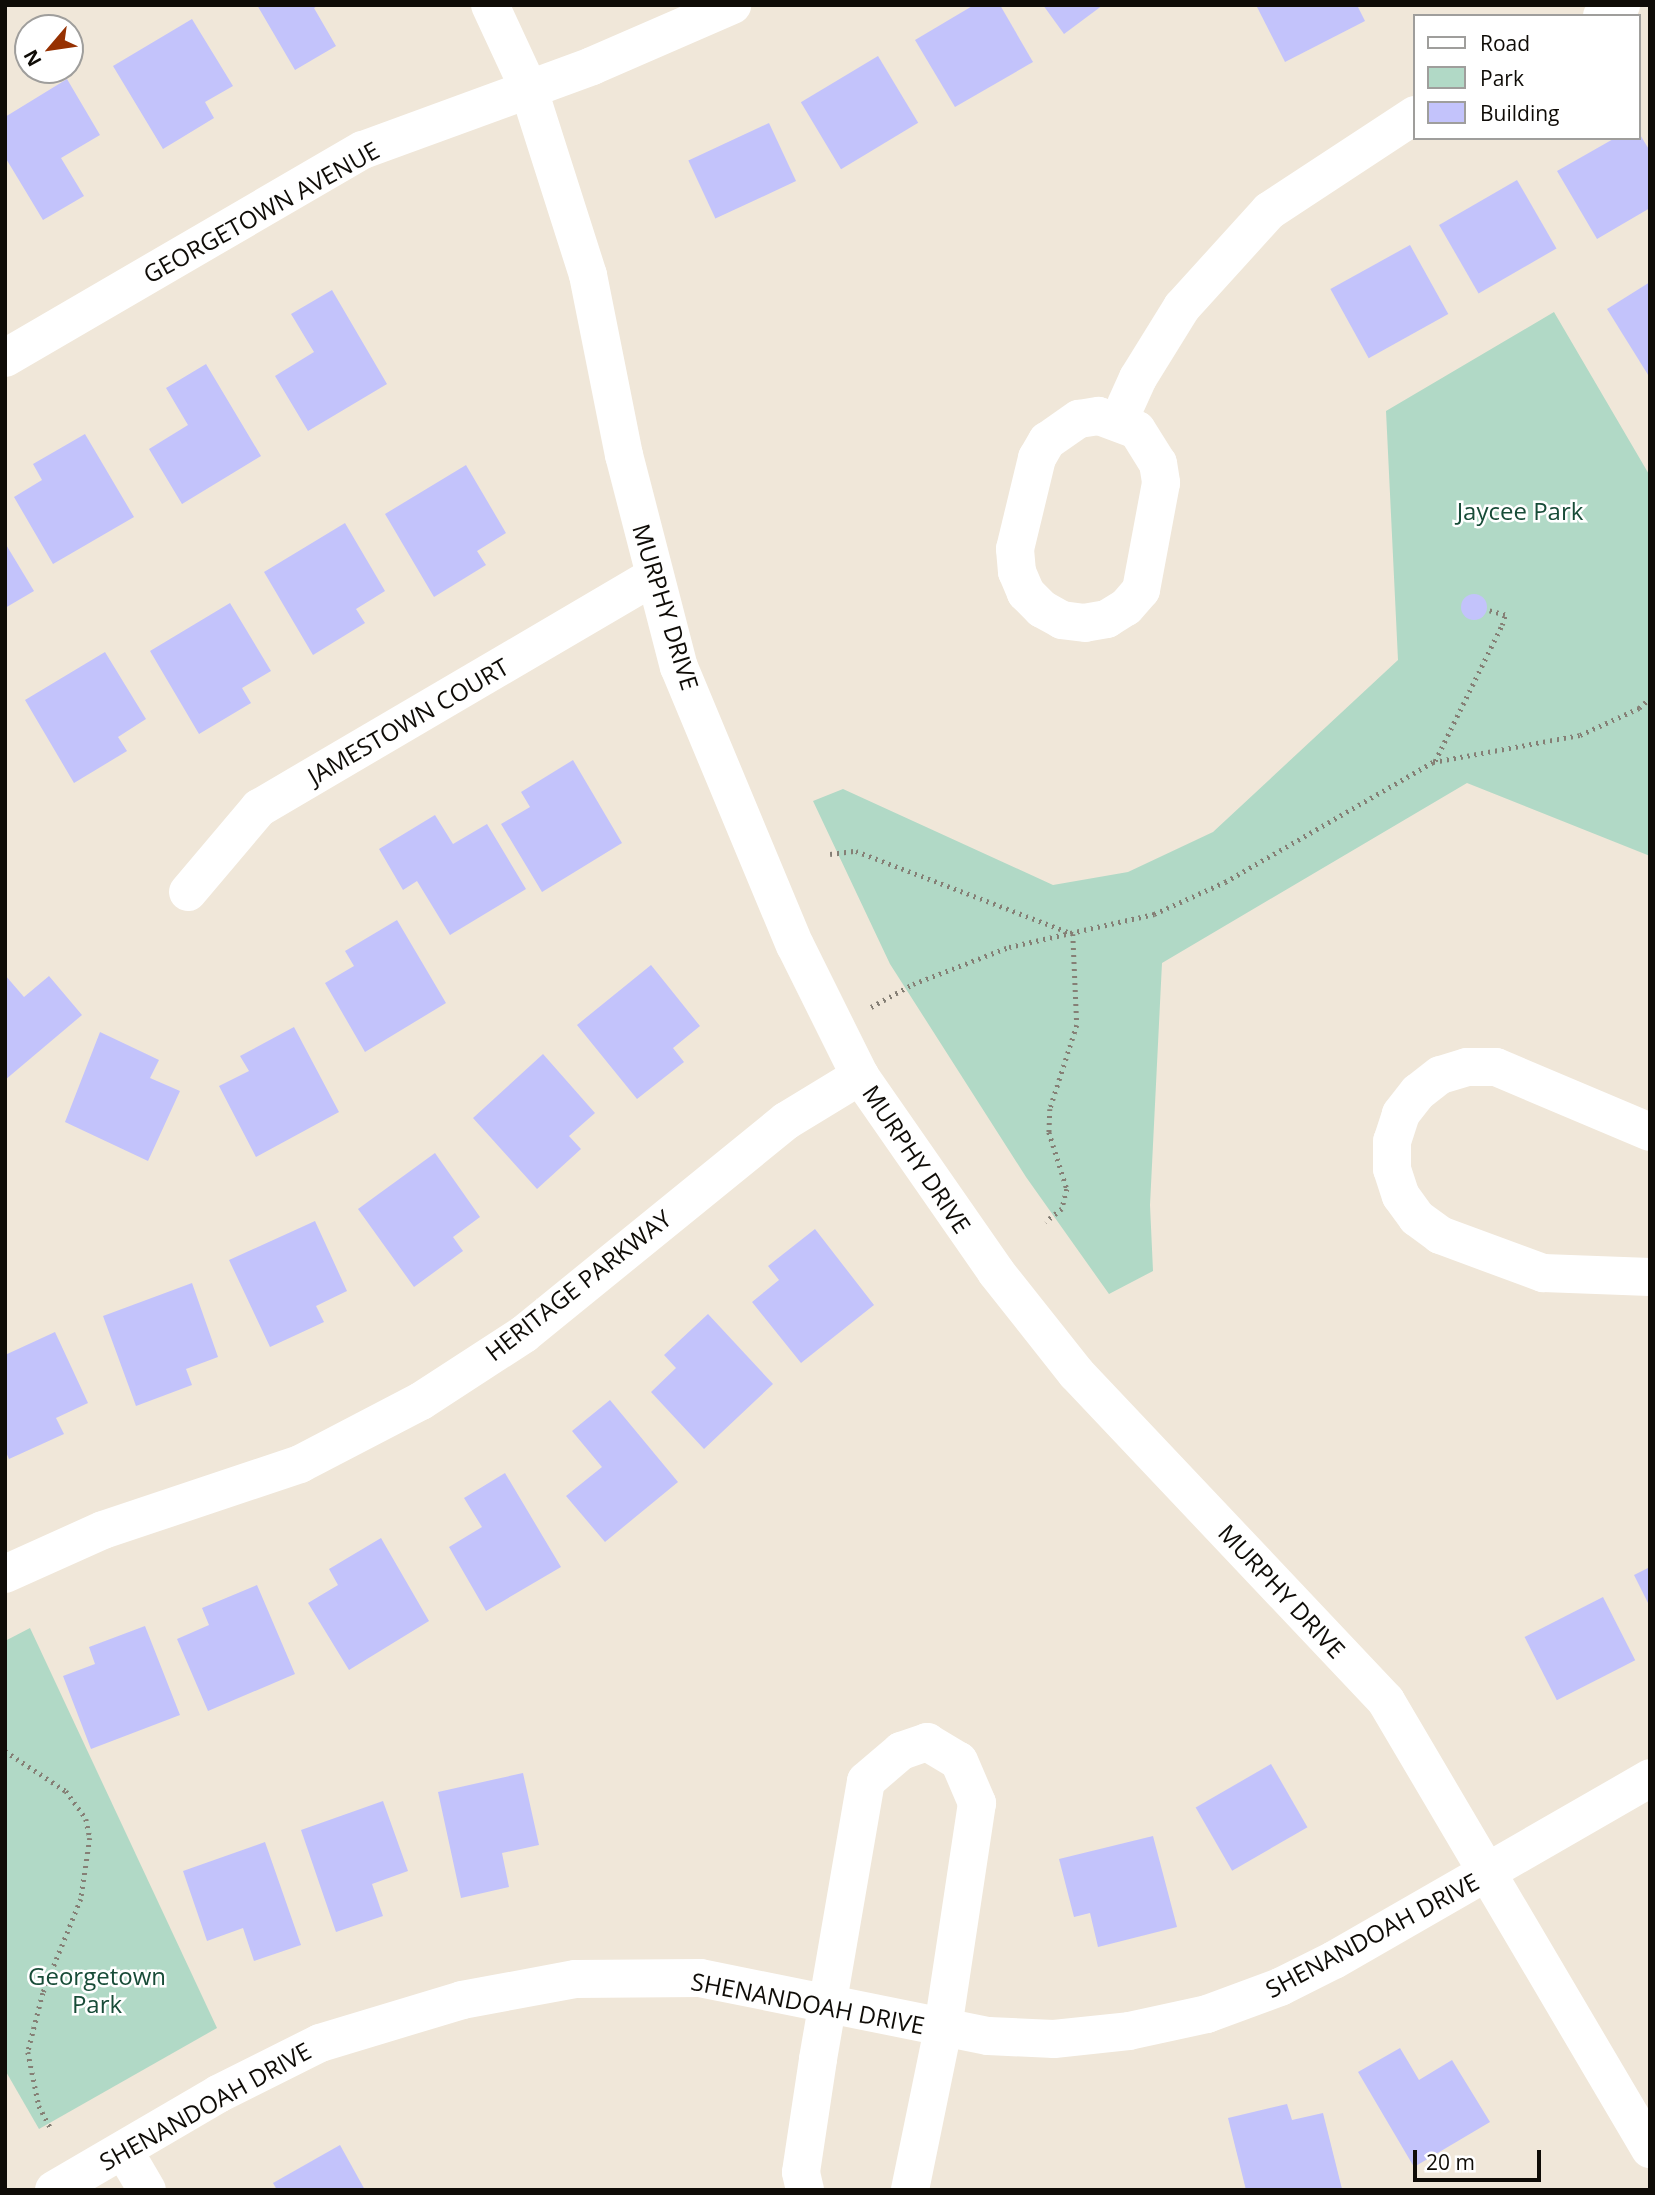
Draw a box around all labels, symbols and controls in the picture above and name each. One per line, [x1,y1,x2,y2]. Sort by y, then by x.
north arrow [14,14,84,84]
legend [1414,14,1641,140]
text: Road [1480,29,1530,57]
text: N [17,45,48,71]
text: Park [1480,64,1524,92]
text: Building [1480,99,1559,127]
street label: GEORGETOWN AVENUE [138,135,384,289]
park label: Jaycee Park [1457,497,1583,525]
street label: MURPHY DRIVE [627,520,705,694]
street label: JAMESTOWN COURT [302,652,514,790]
street label: MURPHY DRIVE [857,1080,977,1238]
street label: HERITAGE PARKWAY [479,1204,677,1366]
street label: MURPHY DRIVE [1213,1518,1351,1664]
street label: SHENANDOAH DRIVE [1260,1867,1484,2003]
park label: Georgetown Park [28,1962,166,2018]
street label: SHENANDOAH DRIVE [689,1966,927,2040]
street label: SHENANDOAH DRIVE [94,2036,316,2176]
scale bar [1417,2136,1545,2180]
text: 20 m [1426,2148,1475,2176]

